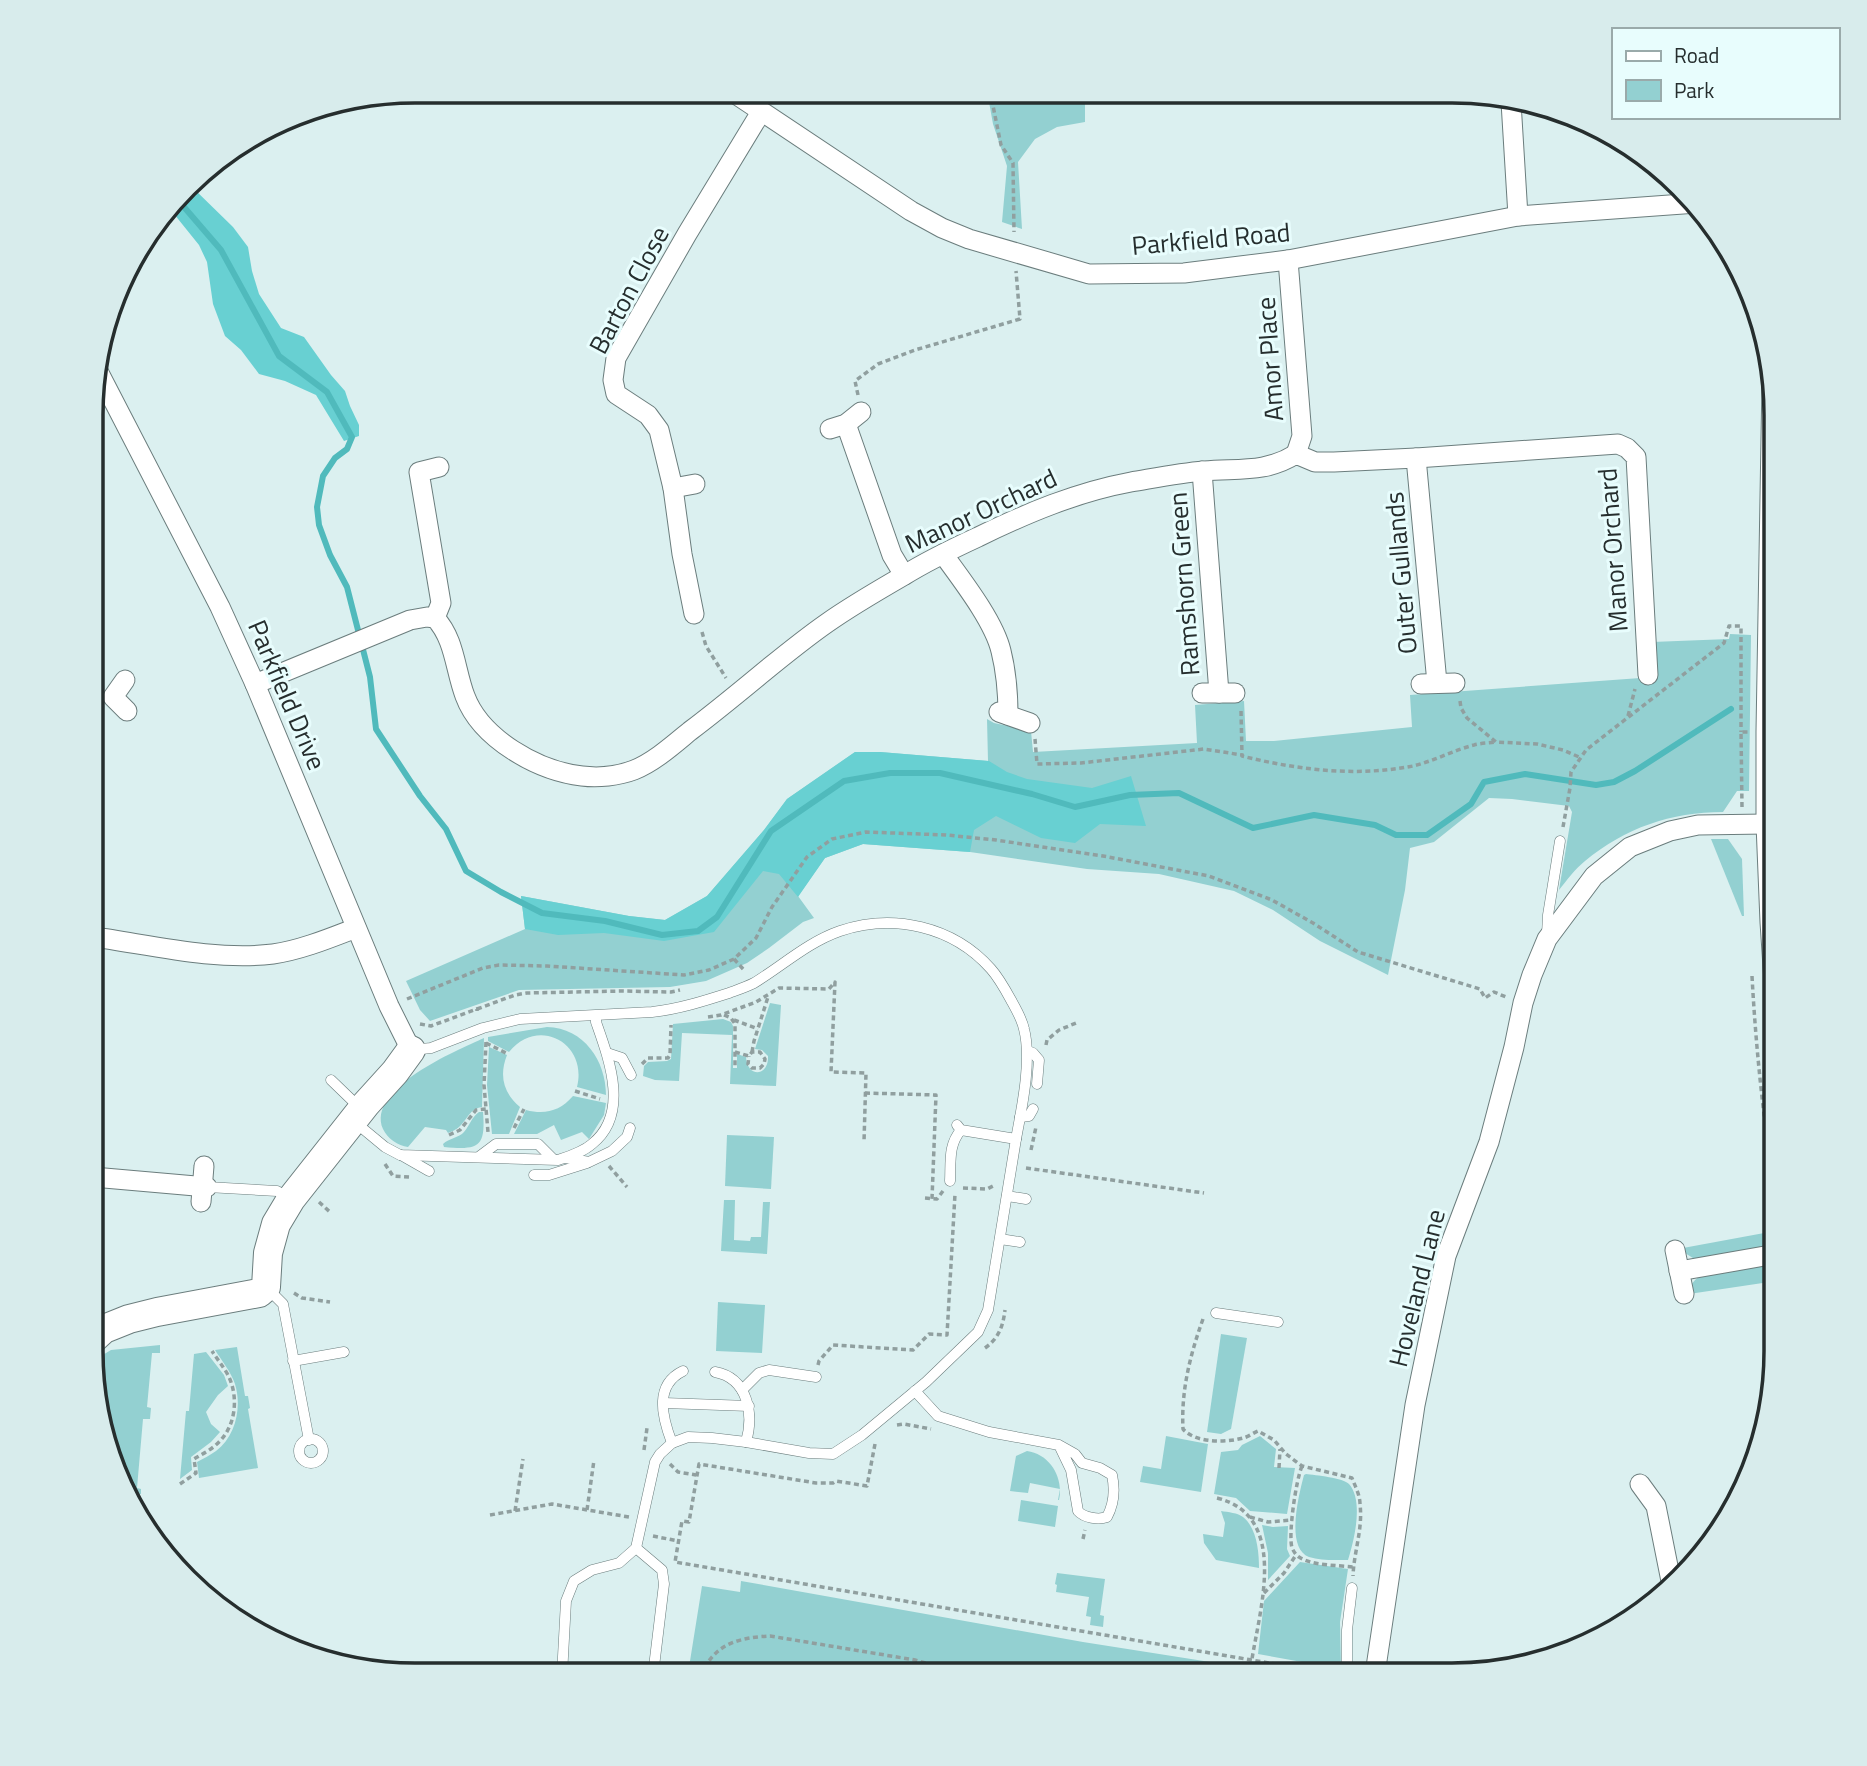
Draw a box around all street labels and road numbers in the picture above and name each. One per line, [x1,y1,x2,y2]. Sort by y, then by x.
street label: Parkfield Road [1130,212,1292,265]
street label: Barton Close [579,219,679,361]
street label: Amor Place [1246,296,1293,422]
street label: Manor Orchard [898,458,1063,563]
street label: Manor Orchard [1587,467,1638,633]
street label: Outer Gullands [1374,490,1427,656]
street label: Ramshorn Green [1158,491,1209,677]
street label: Parkfield Drive [238,614,337,776]
street label: Hoveland Lane [1378,1205,1455,1371]

